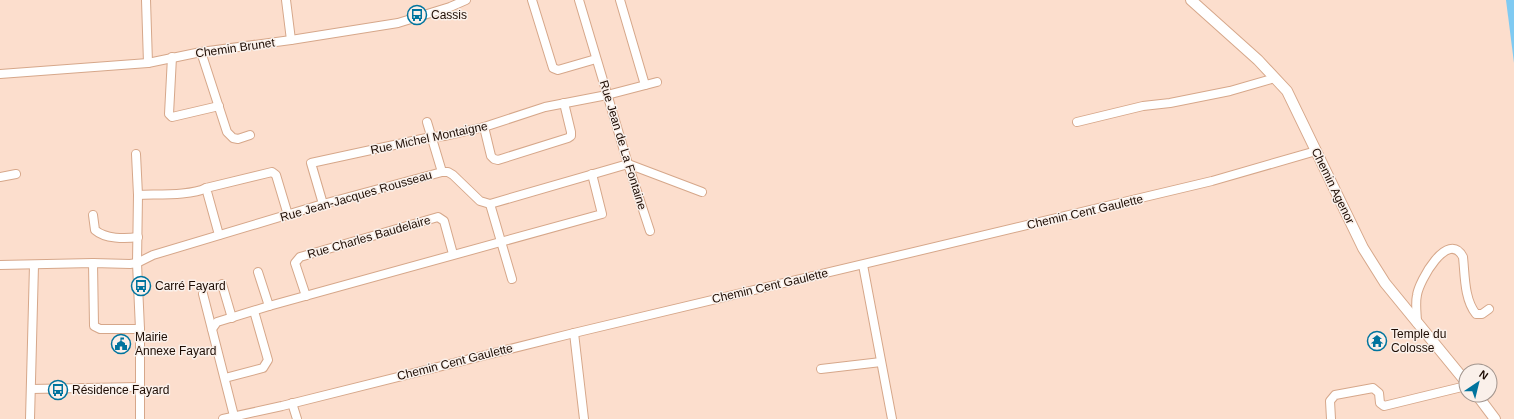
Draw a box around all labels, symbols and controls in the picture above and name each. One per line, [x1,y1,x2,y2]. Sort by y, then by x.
bus stop icon: Cassis [406,4,428,26]
place label: Cassis [431,8,467,22]
street label: Chemin Brunet [194,35,276,61]
street label: Rue Jean de La Fontaine [597,79,649,212]
street label: Rue Michel Montaigne [369,119,489,157]
street label: Chemin Agenor [1309,146,1357,226]
street label: Rue Jean-Jacques Rousseau [278,168,434,224]
street label: Chemin Cent Gaulette [1026,192,1145,232]
street label: Rue Charles Baudelaire [306,213,432,261]
street label: Chemin Cent Gaulette [711,266,830,306]
bus stop icon: Carré Fayard [130,275,152,297]
place label: Carré Fayard [155,279,226,293]
place label: Temple du Colosse [1391,327,1446,355]
place label: Mairie Annexe Fayard [135,330,216,358]
temple icon: Temple du Colosse [1366,330,1388,352]
public building icon: Mairie Annexe Fayard [110,333,132,355]
street label: Chemin Cent Gaulette [396,341,515,383]
north arrow [1458,363,1498,403]
text: N [1477,368,1490,382]
bus stop icon: Résidence Fayard [47,379,69,401]
place label: Résidence Fayard [72,383,169,397]

